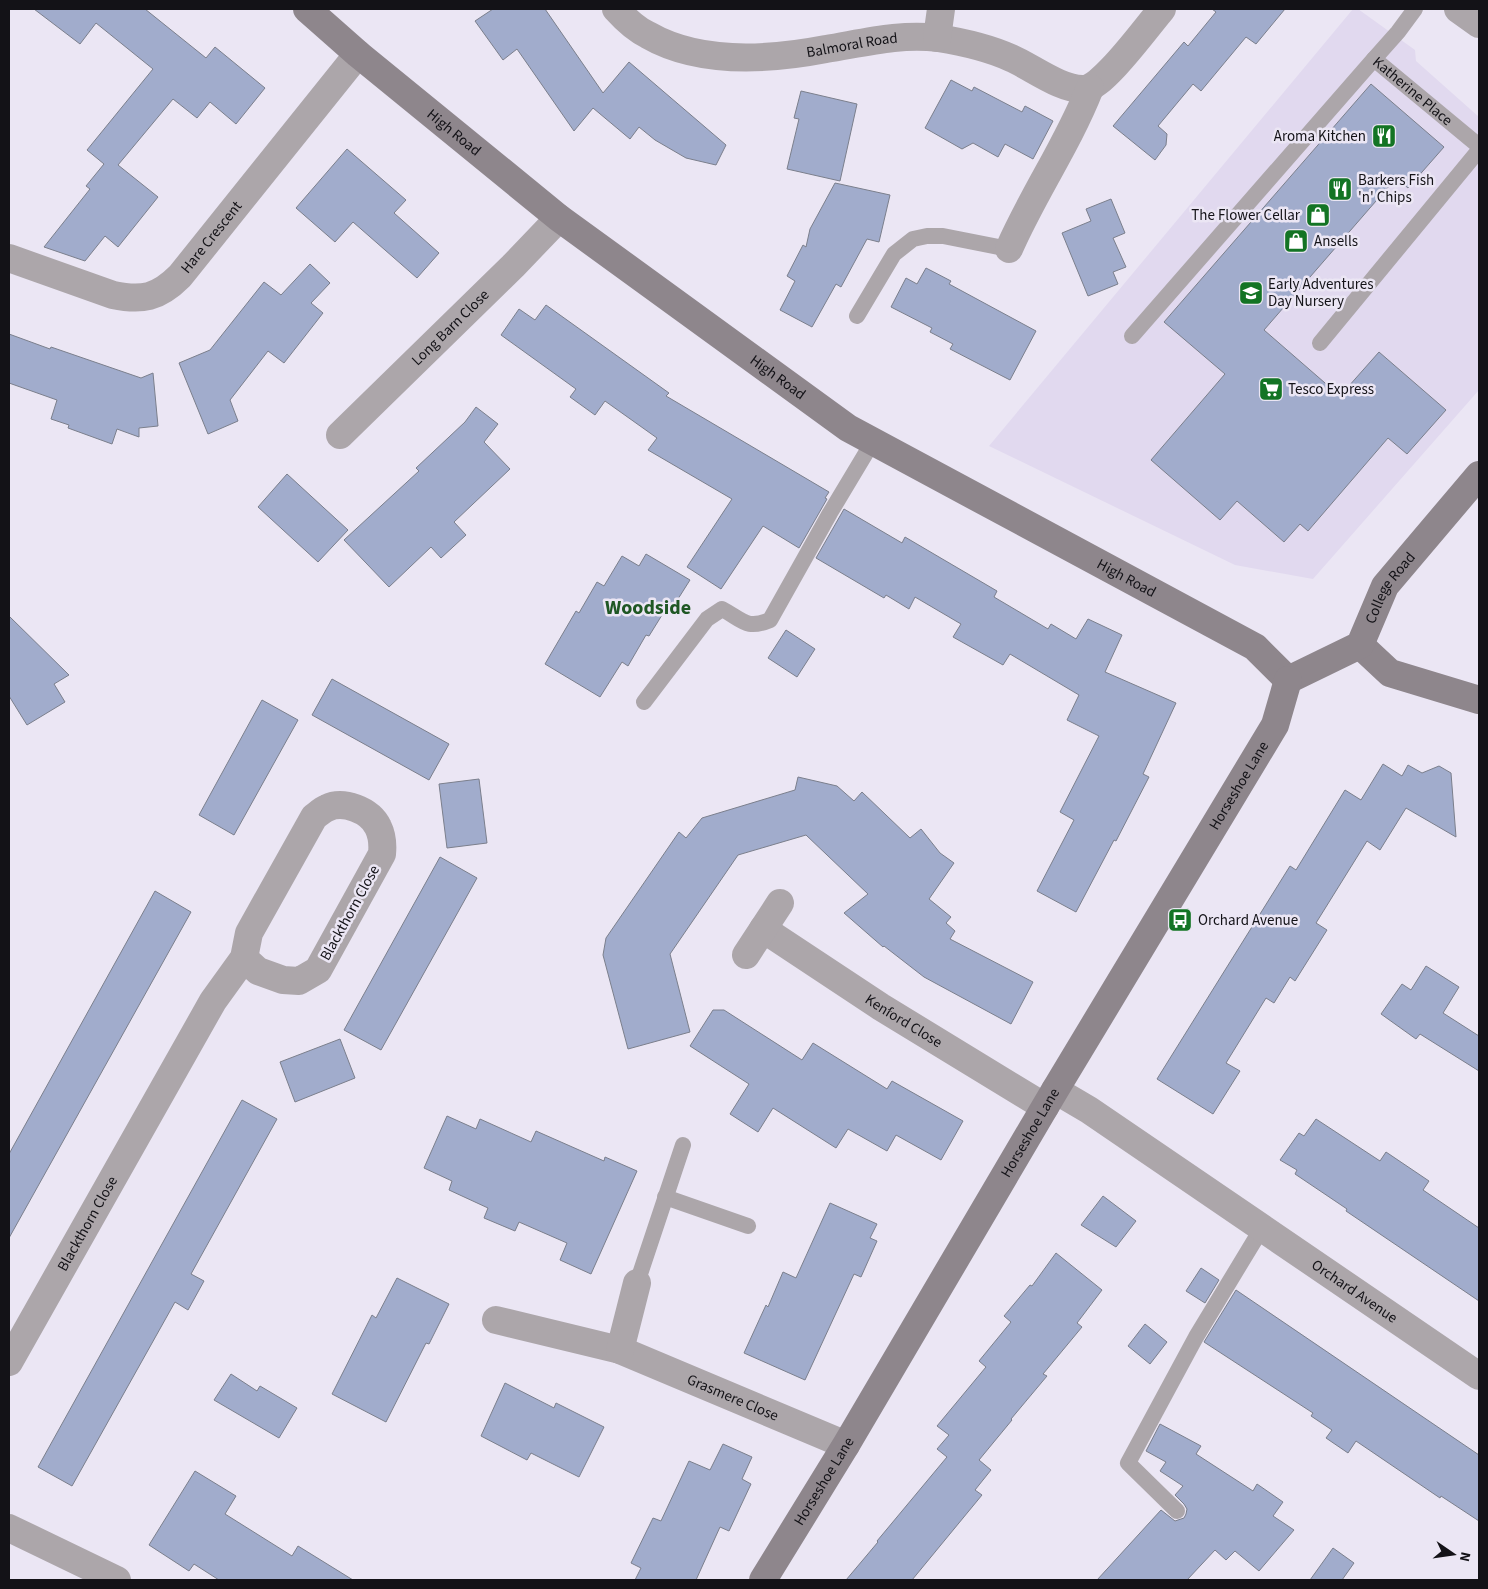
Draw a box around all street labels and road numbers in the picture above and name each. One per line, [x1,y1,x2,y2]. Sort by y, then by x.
street label: Balmoral Road [805,27,899,63]
street label: Katherine Place [1368,52,1457,130]
street label: High Road [422,104,486,161]
street label: Hare Crescent [176,196,247,278]
street label: Long Barn Close [407,285,494,370]
street label: High Road [746,350,810,404]
street label: College Road [1360,547,1420,627]
street label: High Road [1093,553,1160,602]
street label: Horseshoe Lane [1204,737,1273,834]
street label: Blackthorn Close [315,861,385,965]
street label: Kenford Close [861,989,946,1053]
street label: Horseshoe Lane [995,1084,1064,1181]
street label: Blackthorn Close [52,1172,123,1275]
street label: Orchard Avenue [1307,1254,1402,1328]
street label: Grasmere Close [684,1369,782,1426]
street label: Horseshoe Lane [789,1433,859,1529]

